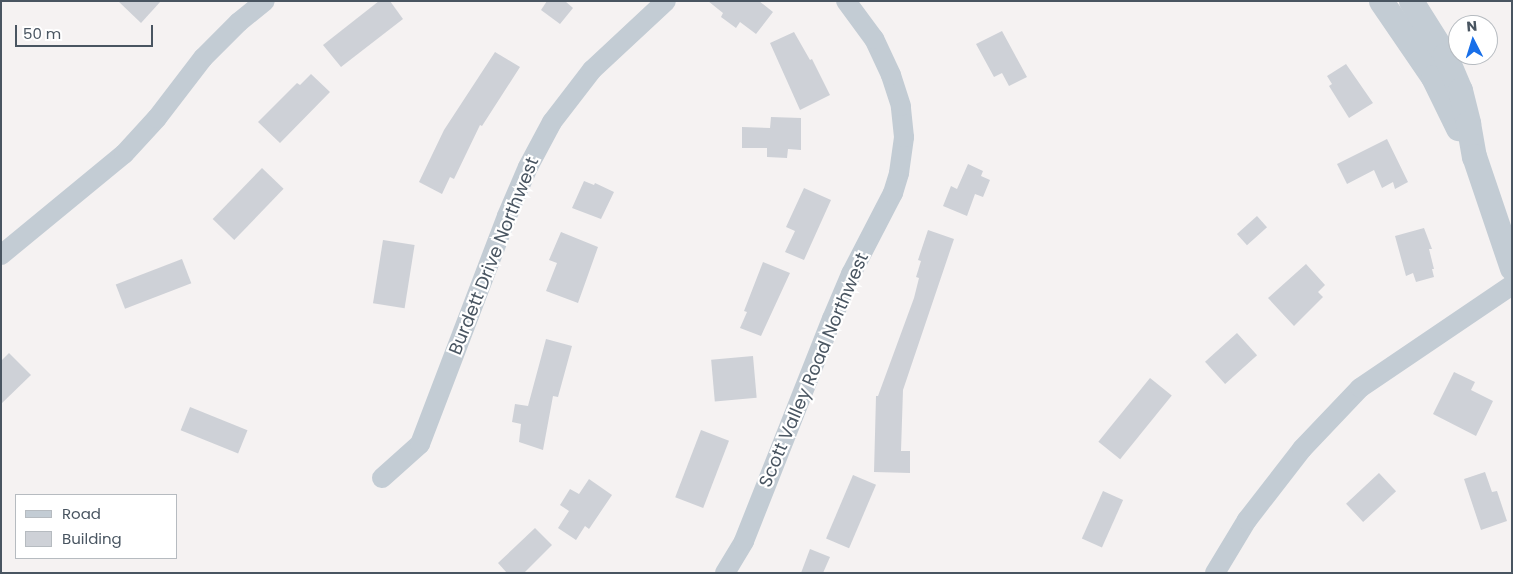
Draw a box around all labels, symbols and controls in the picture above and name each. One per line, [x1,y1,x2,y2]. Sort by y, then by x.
scale bar [18,15,155,47]
north arrow [1448,15,1498,65]
text: N [1466,16,1478,36]
text: 50 m [23,23,61,44]
street label: Burdett Drive Northwest [444,154,544,358]
street label: Scott Valley Road Northwest [755,249,873,491]
legend [15,494,178,559]
text: Road [62,503,101,524]
text: Building [62,528,122,549]

